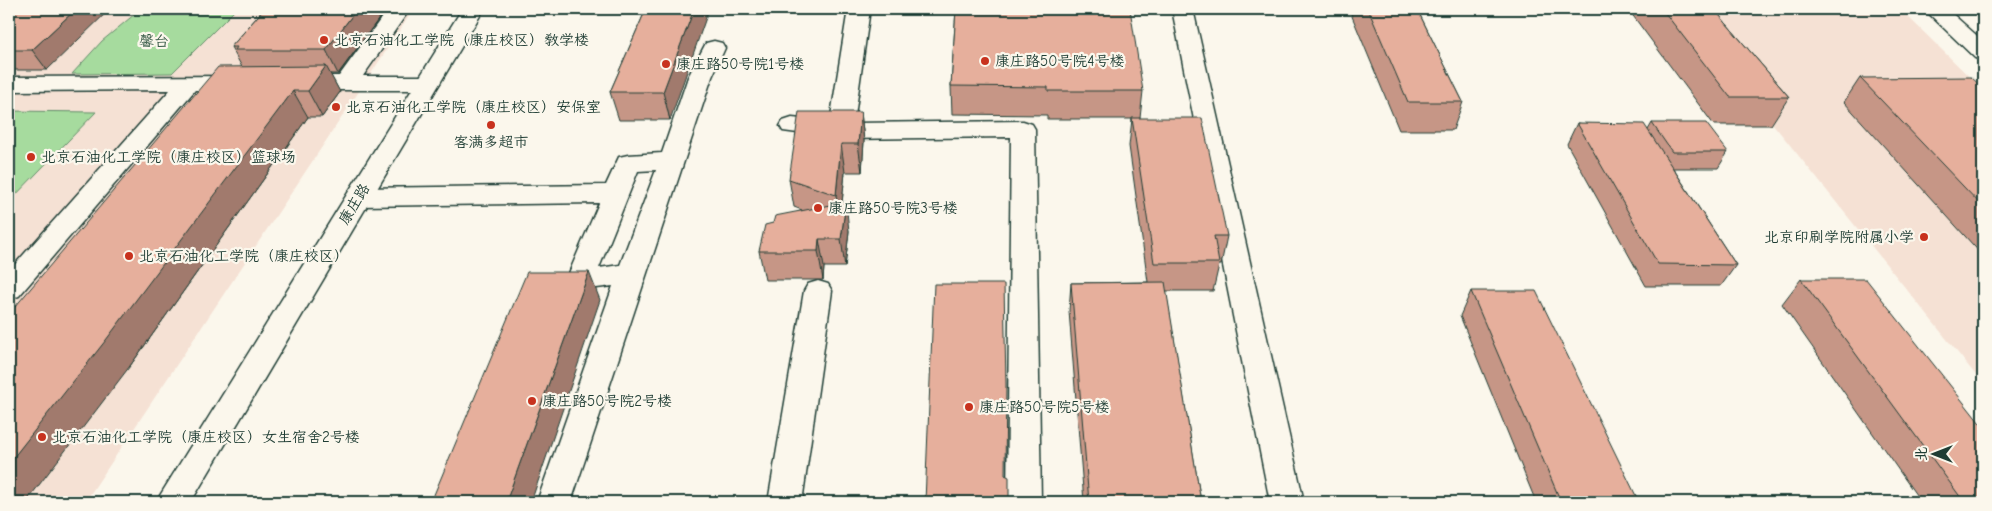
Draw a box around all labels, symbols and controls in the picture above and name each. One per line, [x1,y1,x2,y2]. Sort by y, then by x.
place label: 北京石油化工学院（康庄校区）教学楼 [334,31,589,49]
park label: 馨台 [139,32,169,50]
marker: 北京石油化工学院（康庄校区）教学楼 [318,34,330,46]
place label: 康庄路50号院4号楼 [995,52,1125,70]
place label: 康庄路50号院1号楼 [676,55,804,73]
marker: 康庄路50号院4号楼 [979,55,991,67]
marker: 康庄路50号院1号楼 [660,58,672,70]
place label: 北京石油化工学院（康庄校区）安保室 [346,98,601,116]
marker: 北京石油化工学院（康庄校区）安保室 [330,101,342,113]
marker: 客满多超市 [485,119,497,131]
place label: 客满多超市 [453,133,529,151]
place label: 北京石油化工学院（康庄校区）篮球场 [41,148,296,166]
marker: 北京石油化工学院（康庄校区）篮球场 [25,151,37,163]
street label: 康庄路 [335,180,373,228]
place label: 康庄路50号院3号楼 [828,199,958,217]
marker: 康庄路50号院3号楼 [812,202,824,214]
place label: 北京印刷学院附属小学 [1764,228,1914,246]
marker: 北京印刷学院附属小学 [1918,231,1930,243]
place label: 北京石油化工学院（康庄校区） [139,247,349,265]
marker: 北京石油化工学院（康庄校区） [123,250,135,262]
place label: 康庄路50号院2号楼 [542,392,672,410]
marker: 康庄路50号院2号楼 [526,395,538,407]
place label: 康庄路50号院5号楼 [979,398,1109,416]
marker: 康庄路50号院5号楼 [963,401,975,413]
place label: 北京石油化工学院（康庄校区）女生宿舍2号楼 [52,428,360,446]
north arrow [1910,428,1960,478]
marker: 北京石油化工学院（康庄校区）女生宿舍2号楼 [36,431,48,443]
text: 北 [1913,447,1930,461]

